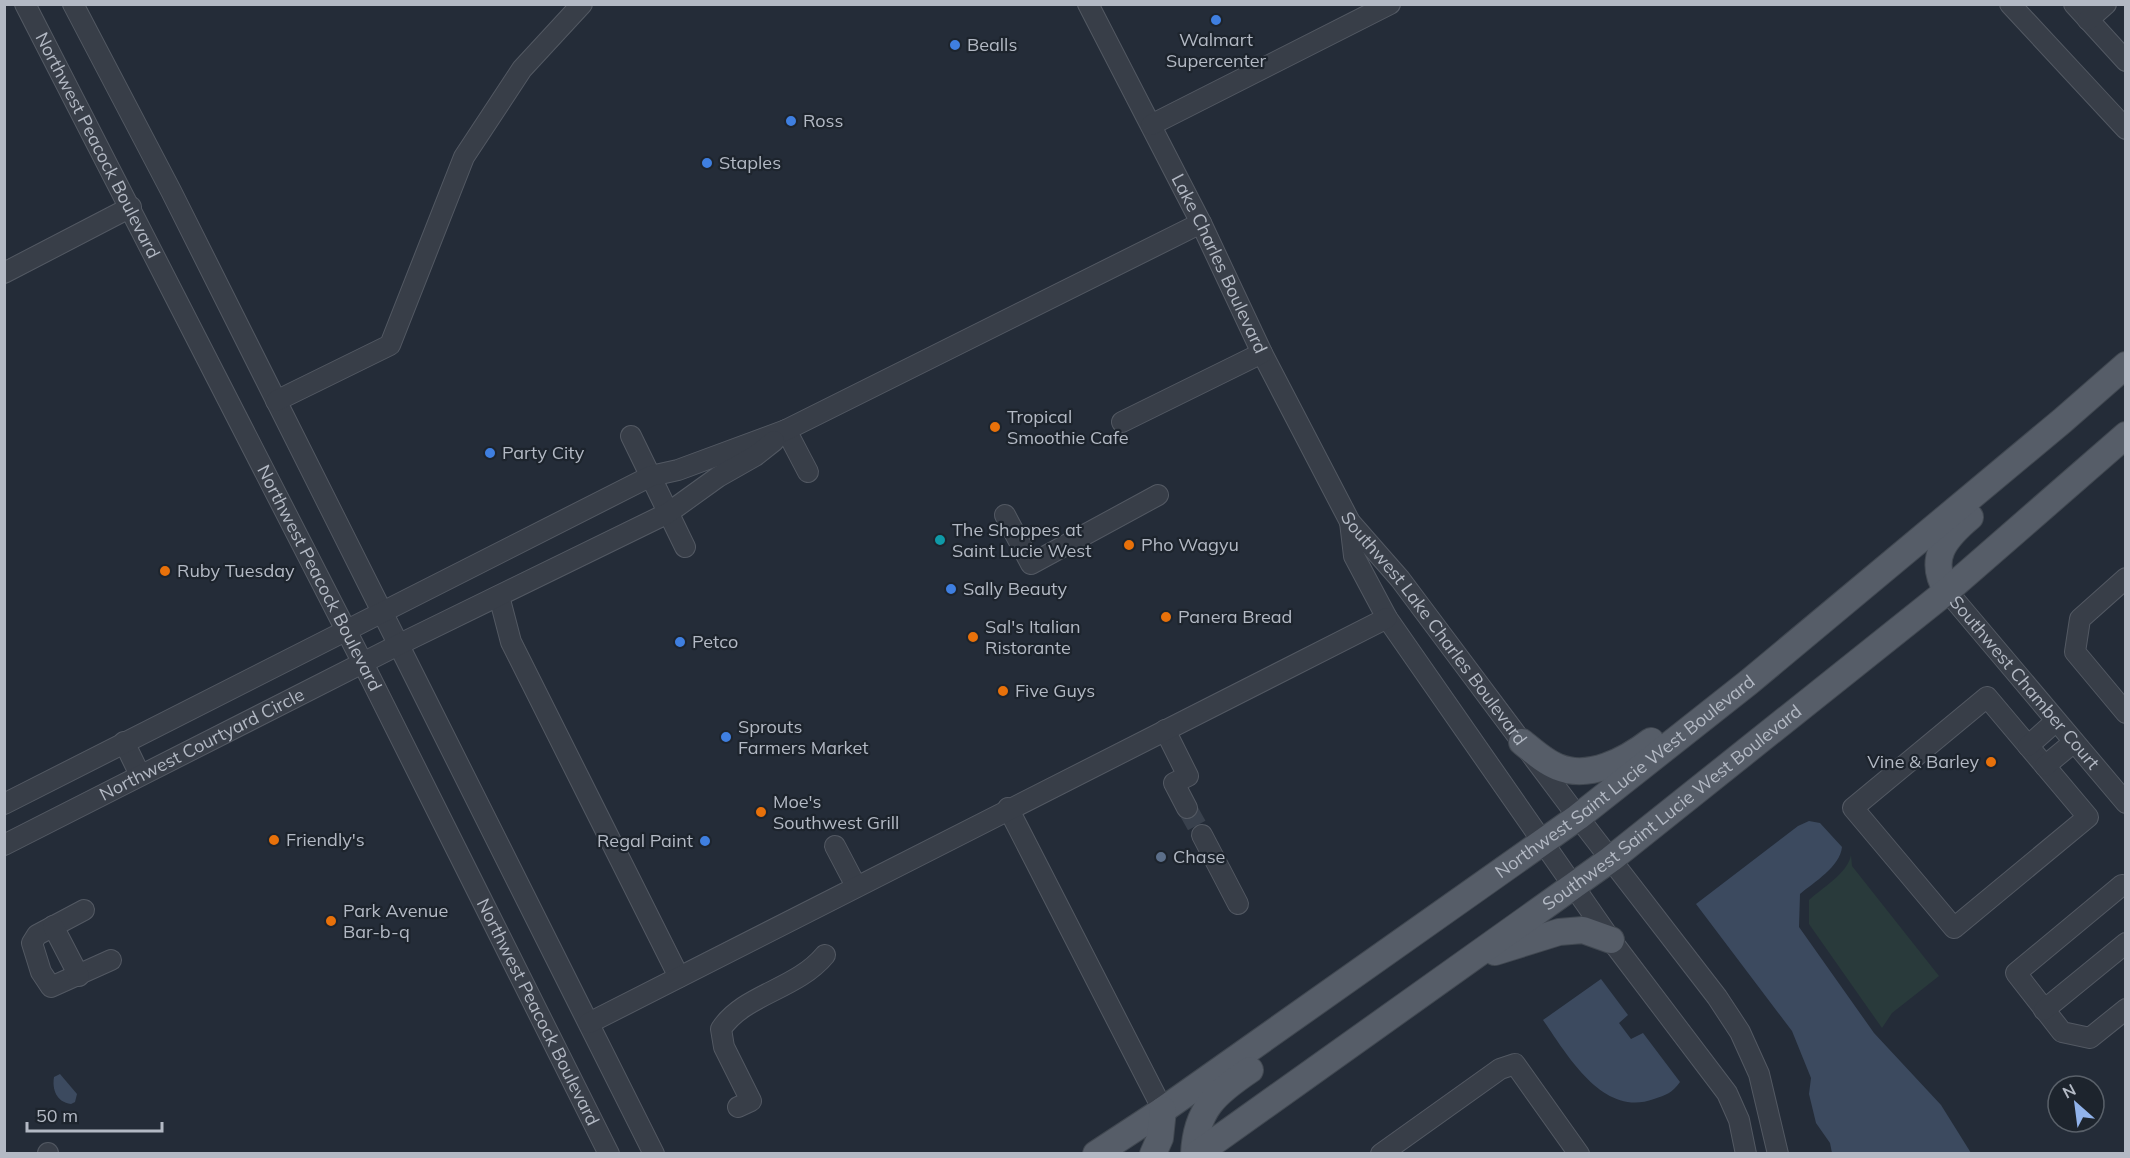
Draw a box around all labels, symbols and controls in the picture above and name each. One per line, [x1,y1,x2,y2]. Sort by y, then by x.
marker: Walmart Supercenter [1209,13,1223,27]
street label: Northwest Peacock Boulevard [31,28,165,262]
place label: Walmart Supercenter [1166,28,1267,72]
place label: Bealls [967,33,1017,56]
marker: Bealls [948,38,962,52]
place label: Ross [803,109,843,132]
marker: Ross [784,114,798,128]
place label: Staples [719,151,781,174]
marker: Staples [700,156,714,170]
street label: Lake Charles Boulevard [1167,170,1273,357]
place label: Tropical Smoothie Cafe [1007,405,1129,449]
marker: Tropical Smoothie Cafe [988,420,1002,434]
place label: Party City [502,441,585,464]
marker: Party City [483,446,497,460]
street label: Northwest Peacock Boulevard [252,461,387,695]
street label: Southwest Lake Charles Boulevard [1336,508,1532,750]
place label: The Shoppes at Saint Lucie West [952,518,1091,562]
marker: The Shoppes at Saint Lucie West [933,533,947,547]
place label: Pho Wagyu [1141,533,1239,556]
marker: Pho Wagyu [1122,538,1136,552]
place label: Ruby Tuesday [177,559,295,582]
marker: Ruby Tuesday [158,564,172,578]
place label: Sally Beauty [963,577,1067,600]
marker: Sally Beauty [944,582,958,596]
street label: Southwest Chamber Court [1945,591,2105,774]
place label: Panera Bread [1178,605,1292,628]
marker: Panera Bread [1159,610,1173,624]
place label: Sal's Italian Ristorante [985,615,1081,659]
place label: Petco [692,630,738,653]
marker: Sal's Italian Ristorante [966,630,980,644]
marker: Petco [673,635,687,649]
street label: Northwest Saint Lucie West Boulevard [1490,670,1759,883]
place label: Five Guys [1015,679,1095,702]
street label: Northwest Courtyard Circle [95,683,308,806]
marker: Five Guys [996,684,1010,698]
street label: Southwest Saint Lucie West Boulevard [1538,699,1806,915]
place label: Sprouts Farmers Market [738,715,869,759]
marker: Sprouts Farmers Market [719,730,733,744]
place label: Vine & Barley [1867,750,1979,773]
marker: Vine & Barley [1984,755,1998,769]
place label: Moe's Southwest Grill [773,790,899,834]
marker: Moe's Southwest Grill [754,805,768,819]
place label: Friendly's [286,828,365,851]
place label: Regal Paint [597,829,693,852]
marker: Friendly's [267,833,281,847]
marker: Regal Paint [698,834,712,848]
place label: Chase [1173,845,1225,868]
marker: Chase [1154,850,1168,864]
street label: Northwest Peacock Boulevard [472,894,605,1129]
place label: Park Avenue Bar-b-q [343,899,448,943]
marker: Park Avenue Bar-b-q [324,914,338,928]
north arrow [2046,1074,2106,1134]
text: N [2059,1079,2079,1102]
scale bar [27,1095,162,1133]
text: 50 m [36,1104,78,1127]

